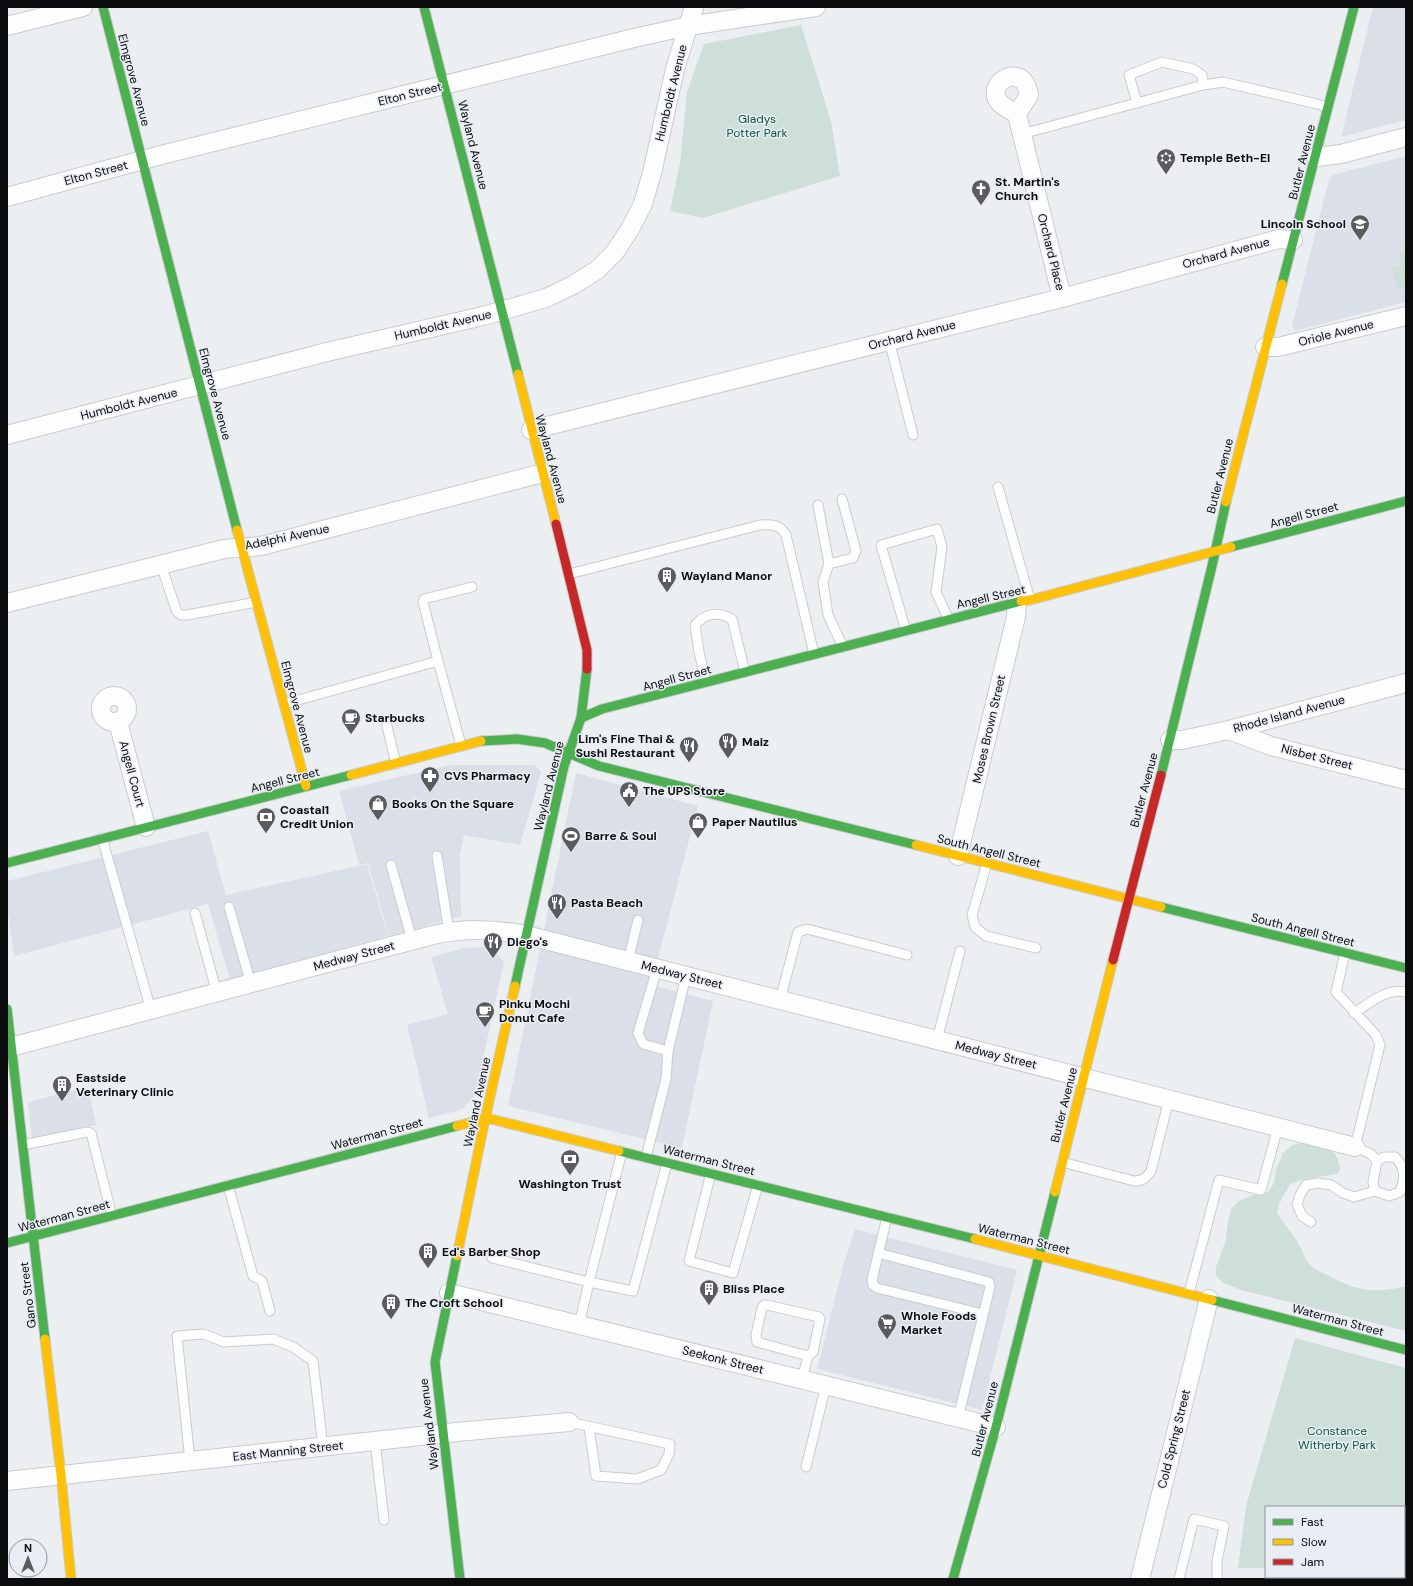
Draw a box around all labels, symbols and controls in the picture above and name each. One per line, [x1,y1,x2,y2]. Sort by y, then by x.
street label: Elmgrove Avenue [114,32,154,128]
street label: Humboldt Avenue [651,43,691,143]
street label: Elton Street [376,78,444,110]
street label: Wayland Avenue [454,99,492,192]
park label: Gladys Potter Park [727,111,787,141]
street label: Butler Avenue [1285,123,1319,201]
synagogue icon: Temple Beth-El [1155,147,1177,175]
place label: Temple Beth-El [1180,150,1270,166]
street label: Elton Street [62,157,130,189]
place label: St. Martin's Church [995,174,1060,204]
church icon: St. Martin's Church [970,178,992,206]
street label: Orchard Place [1034,212,1068,292]
school or university icon: Lincoln School [1349,213,1371,241]
place label: Lincoln School [1261,216,1346,232]
street label: Orchard Avenue [1181,234,1271,272]
street label: Humboldt Avenue [393,306,493,344]
street label: Orchard Avenue [867,316,958,354]
street label: Oriole Avenue [1297,316,1376,350]
street label: Elmgrove Avenue [195,346,235,442]
street label: Humboldt Avenue [79,384,179,424]
street label: Wayland Avenue [531,413,571,505]
street label: Butler Avenue [1203,437,1237,515]
street label: Angell Street [1268,498,1340,532]
street label: Adelphi Avenue [243,520,331,554]
building icon: Wayland Manor [656,565,678,593]
place label: Wayland Manor [681,568,772,584]
street label: Angell Street [955,581,1028,613]
street label: Elmgrove Avenue [277,659,317,755]
street label: Angell Street [641,661,713,695]
street label: Moses Brown Street [969,673,1009,785]
street label: Rhode Island Avenue [1231,691,1347,737]
cafe icon: Starbucks [340,707,362,735]
place label: Starbucks [365,710,425,726]
place label: Lim's Fine Thai & Sushi Restaurant [576,731,676,761]
restaurant icon: Maiz [717,731,739,759]
place label: Maiz [742,734,769,750]
restaurant icon: Lim's Fine Thai & Sushi Restaurant [678,735,700,763]
street label: Angell Court [115,739,149,809]
street label: Wayland Avenue [530,739,568,832]
street label: Nisbet Street [1280,740,1355,774]
street label: Butler Avenue [1126,751,1162,829]
street label: Angell Street [249,764,322,796]
pharmacy icon: CVS Pharmacy [419,765,441,793]
place label: CVS Pharmacy [444,768,531,784]
public building icon: The UPS Store [618,780,640,808]
place label: The UPS Store [643,783,725,799]
shop icon: Books On the Square [367,793,389,821]
place label: Books On the Square [392,796,514,812]
place label: Coastal1 Credit Union [280,802,354,832]
bank icon: Coastal1 Credit Union [255,806,277,834]
shop icon: Paper Nautilus [687,811,709,839]
place label: Paper Nautilus [712,814,797,830]
sports icon: Barre & Soul [560,825,582,853]
place label: Barre & Soul [585,828,657,844]
street label: South Angell Street [935,830,1043,872]
restaurant icon: Pasta Beach [546,892,568,920]
place label: Pasta Beach [571,895,643,911]
street label: South Angell Street [1249,909,1357,951]
restaurant icon: Diego's [482,931,504,959]
place label: Diego's [507,934,548,950]
street label: Medway Street [312,937,397,975]
street label: Medway Street [640,957,725,993]
place label: Pinku Mochi Donut Cafe [499,996,570,1026]
cafe icon: Pinku Mochi Donut Cafe [474,1000,496,1028]
street label: Medway Street [954,1037,1039,1073]
street label: Wayland Avenue [460,1055,494,1148]
street label: Butler Avenue [1047,1066,1081,1144]
place label: Eastside Veterinary Clinic [76,1070,174,1100]
building icon: Eastside Veterinary Clinic [51,1074,73,1102]
street label: Waterman Street [329,1114,425,1154]
street label: Waterman Street [661,1141,757,1179]
bank icon: Washington Trust [559,1148,581,1176]
place label: Washington Trust [518,1176,622,1192]
street label: Waterman Street [16,1196,112,1236]
street label: Waterman Street [976,1220,1072,1258]
building icon: Ed's Barber Shop [417,1241,439,1269]
place label: Ed's Barber Shop [442,1244,541,1260]
street label: Gano Street [16,1261,40,1329]
building icon: Bliss Place [698,1278,720,1306]
place label: Bliss Place [723,1281,785,1297]
building icon: The Croft School [380,1292,402,1320]
place label: The Croft School [405,1295,503,1311]
street label: Waterman Street [1290,1300,1386,1340]
place label: Whole Foods Market [901,1308,976,1338]
supermarket icon: Whole Foods Market [876,1312,898,1340]
street label: Seekonk Street [681,1342,766,1378]
street label: Wayland Avenue [415,1377,443,1470]
street label: Butler Avenue [968,1380,1002,1458]
street label: Cold Spring Street [1154,1387,1194,1490]
park label: Constance Witherby Park [1298,1423,1376,1453]
street label: East Manning Street [232,1437,344,1465]
legend [1265,1506,1405,1578]
text: Fast [1301,1514,1324,1530]
text: Slow [1301,1534,1327,1550]
north arrow [8,1538,48,1578]
text: N [24,1541,32,1555]
text: Jam [1301,1554,1324,1570]

